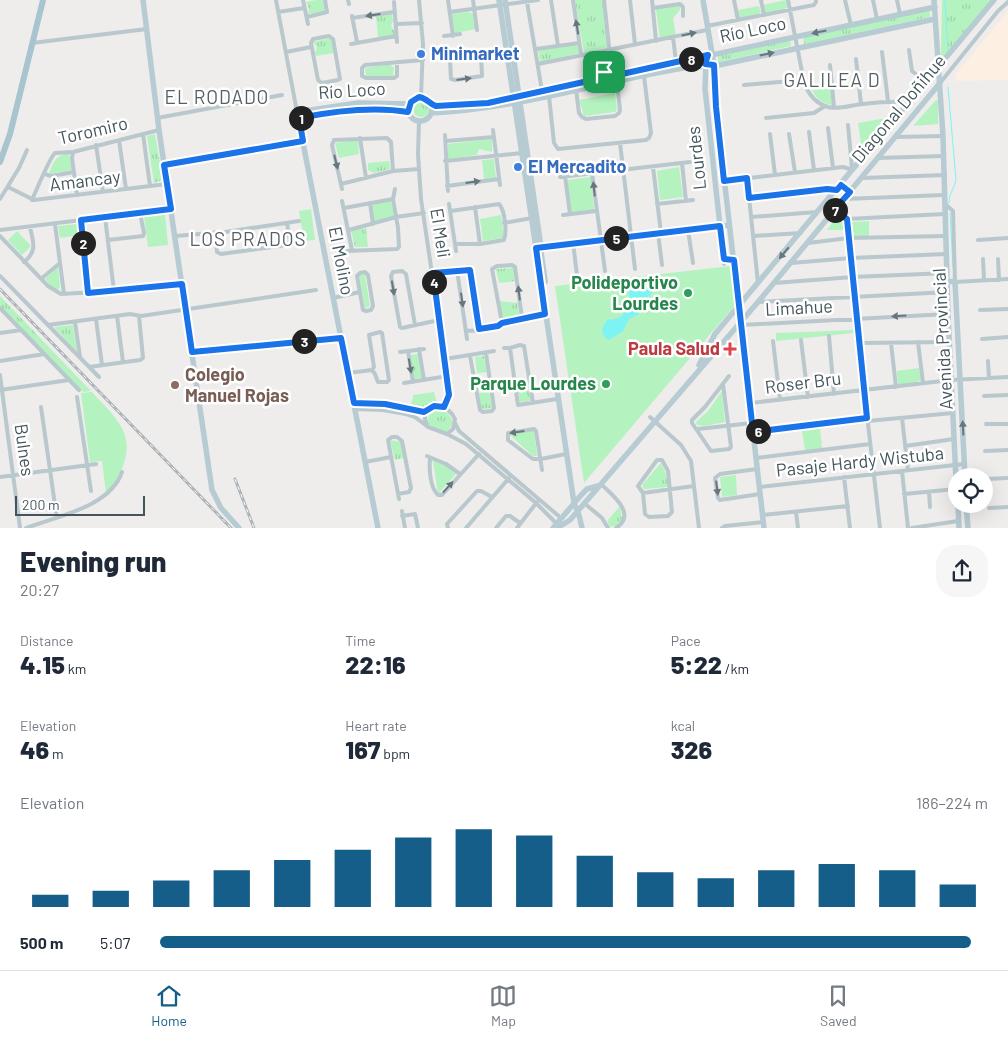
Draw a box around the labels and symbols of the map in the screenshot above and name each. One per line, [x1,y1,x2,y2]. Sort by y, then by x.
one-way arrow [365,11,381,19]
street label: Río Loco [718,11,788,47]
one-way arrow [573,19,581,35]
one-way arrow [810,28,826,36]
one-way arrow [681,30,696,38]
place label: Minimarket [431,42,520,64]
pin: 8 [678,46,704,72]
marker: Minimarket [415,48,427,60]
one-way arrow [759,50,775,58]
street label: Diagonal Doñihue [846,50,950,167]
pin [583,51,625,93]
district label: GALILEA D [783,68,881,91]
one-way arrow [457,75,473,83]
street label: Río Loco [318,77,386,103]
district label: EL RODADO [165,85,269,108]
pin: 1 [288,106,314,130]
street label: Toromiro [56,111,130,149]
street label: Lourdes [682,125,710,191]
one-way arrow [332,154,340,169]
place label: El Mercadito [528,155,627,177]
marker: El Mercadito [512,161,524,173]
street label: Amancay [48,165,122,195]
one-way arrow [465,178,481,186]
one-way arrow [590,181,598,197]
pin: 7 [822,198,848,222]
street label: El Meli [426,207,456,259]
street label: El Molino [325,225,359,297]
pin: 5 [604,226,628,250]
district label: LOS PRADOS [189,227,307,250]
pin: 2 [70,230,96,256]
one-way arrow [779,246,790,259]
street label: Avenida Provincial [927,268,957,410]
pin: 4 [422,270,446,294]
place label: Polideportivo Lourdes [571,271,678,314]
one-way arrow [389,280,397,296]
one-way arrow [514,285,522,301]
marker: Polideportivo Lourdes [682,287,694,299]
one-way arrow [458,292,466,308]
street label: Limahue [764,294,833,320]
one-way arrow [891,313,907,321]
pin: 3 [292,328,316,354]
place label: Paula Salud [628,337,720,359]
marker: Paula Salud [724,343,736,355]
one-way arrow [407,359,415,375]
place label: Colegio Manuel Rojas [185,363,289,406]
street label: Roser Bru [763,366,842,398]
place label: Parque Lourdes [470,372,596,394]
marker: Parque Lourdes [600,378,612,390]
marker: Colegio Manuel Rojas [169,379,181,391]
pin: 6 [746,418,770,444]
one-way arrow [958,420,966,436]
street label: Bulnes [10,422,40,477]
one-way arrow [509,428,525,436]
street label: Pasaje Hardy Wistuba [775,441,945,481]
one-way arrow [713,480,721,496]
one-way arrow [442,482,454,494]
scale bar [15,492,145,516]

